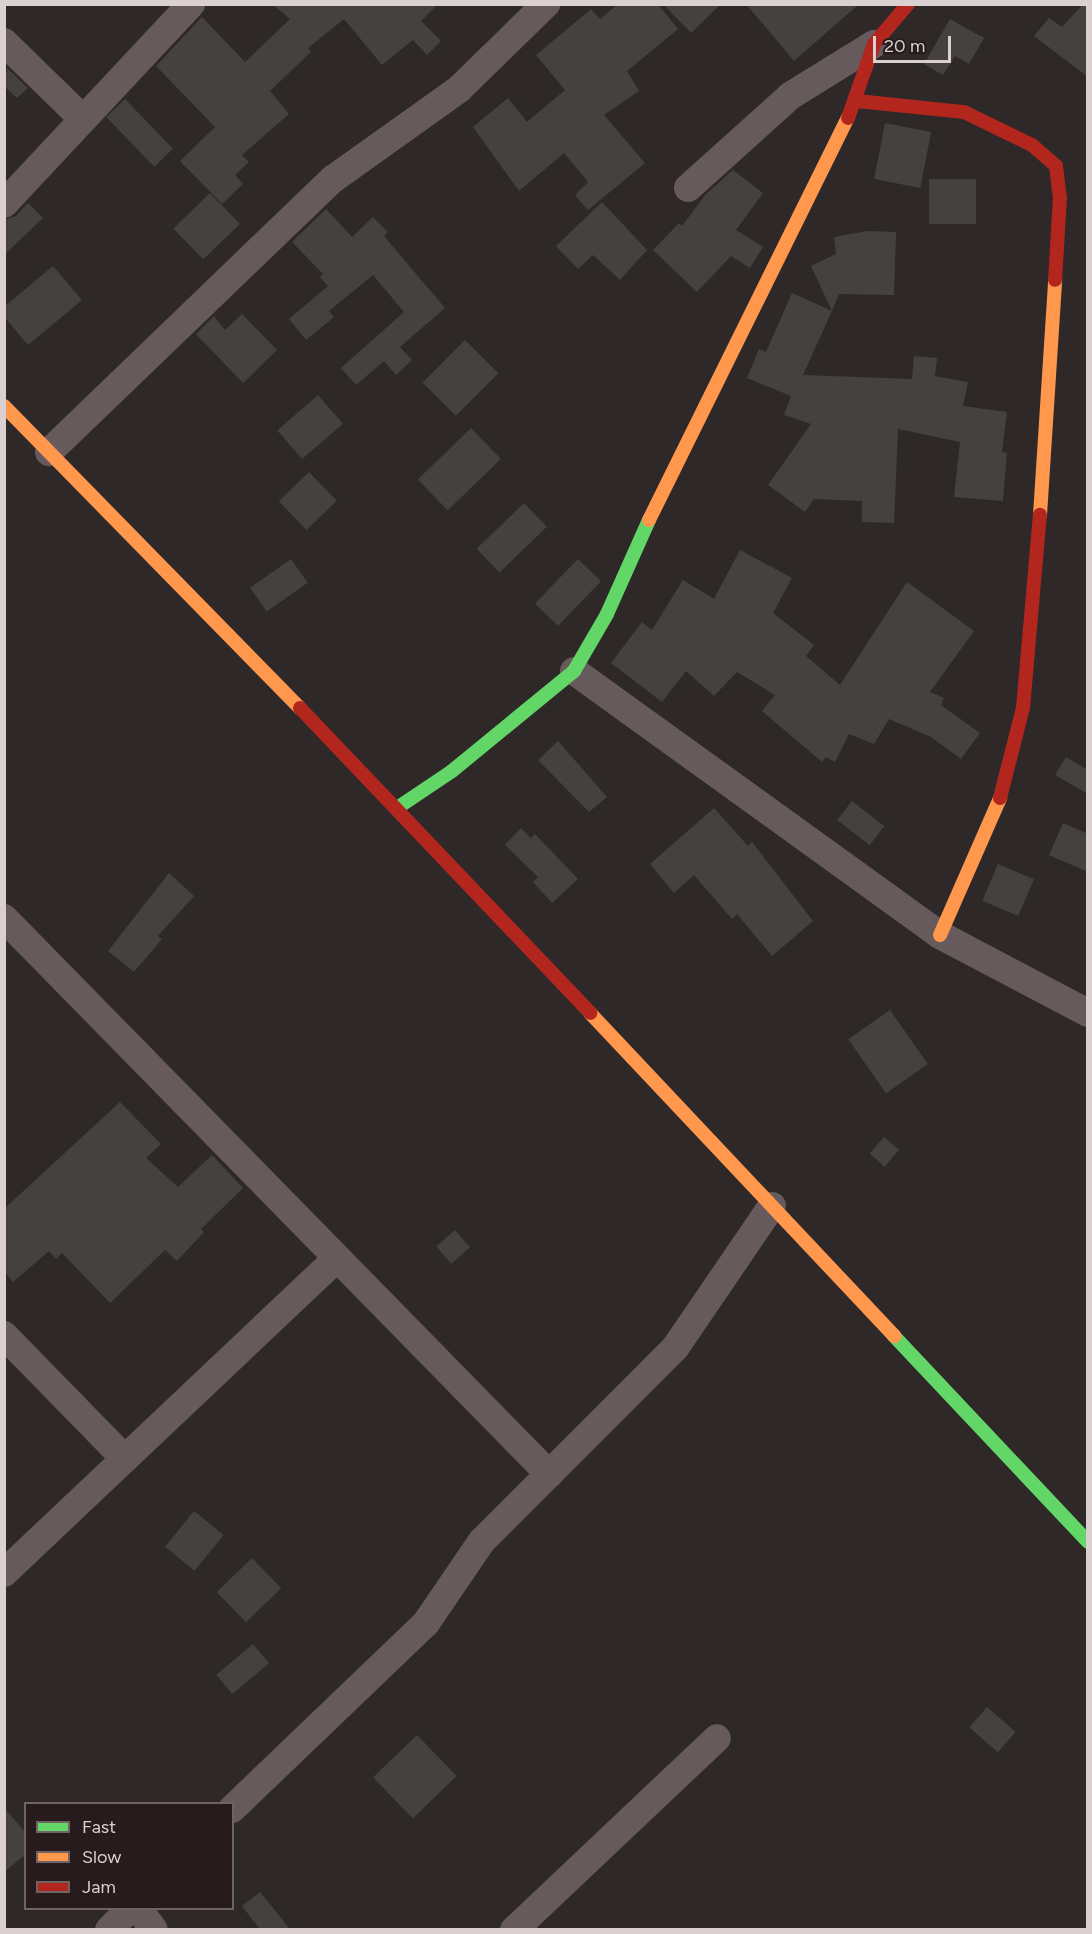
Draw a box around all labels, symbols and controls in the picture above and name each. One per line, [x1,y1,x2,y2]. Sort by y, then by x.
scale bar [876,24,954,62]
text: 20 m [884,35,925,57]
legend [24,1802,234,1910]
text: Fast [82,1816,116,1838]
text: Slow [82,1846,121,1868]
text: Jam [82,1876,116,1898]

